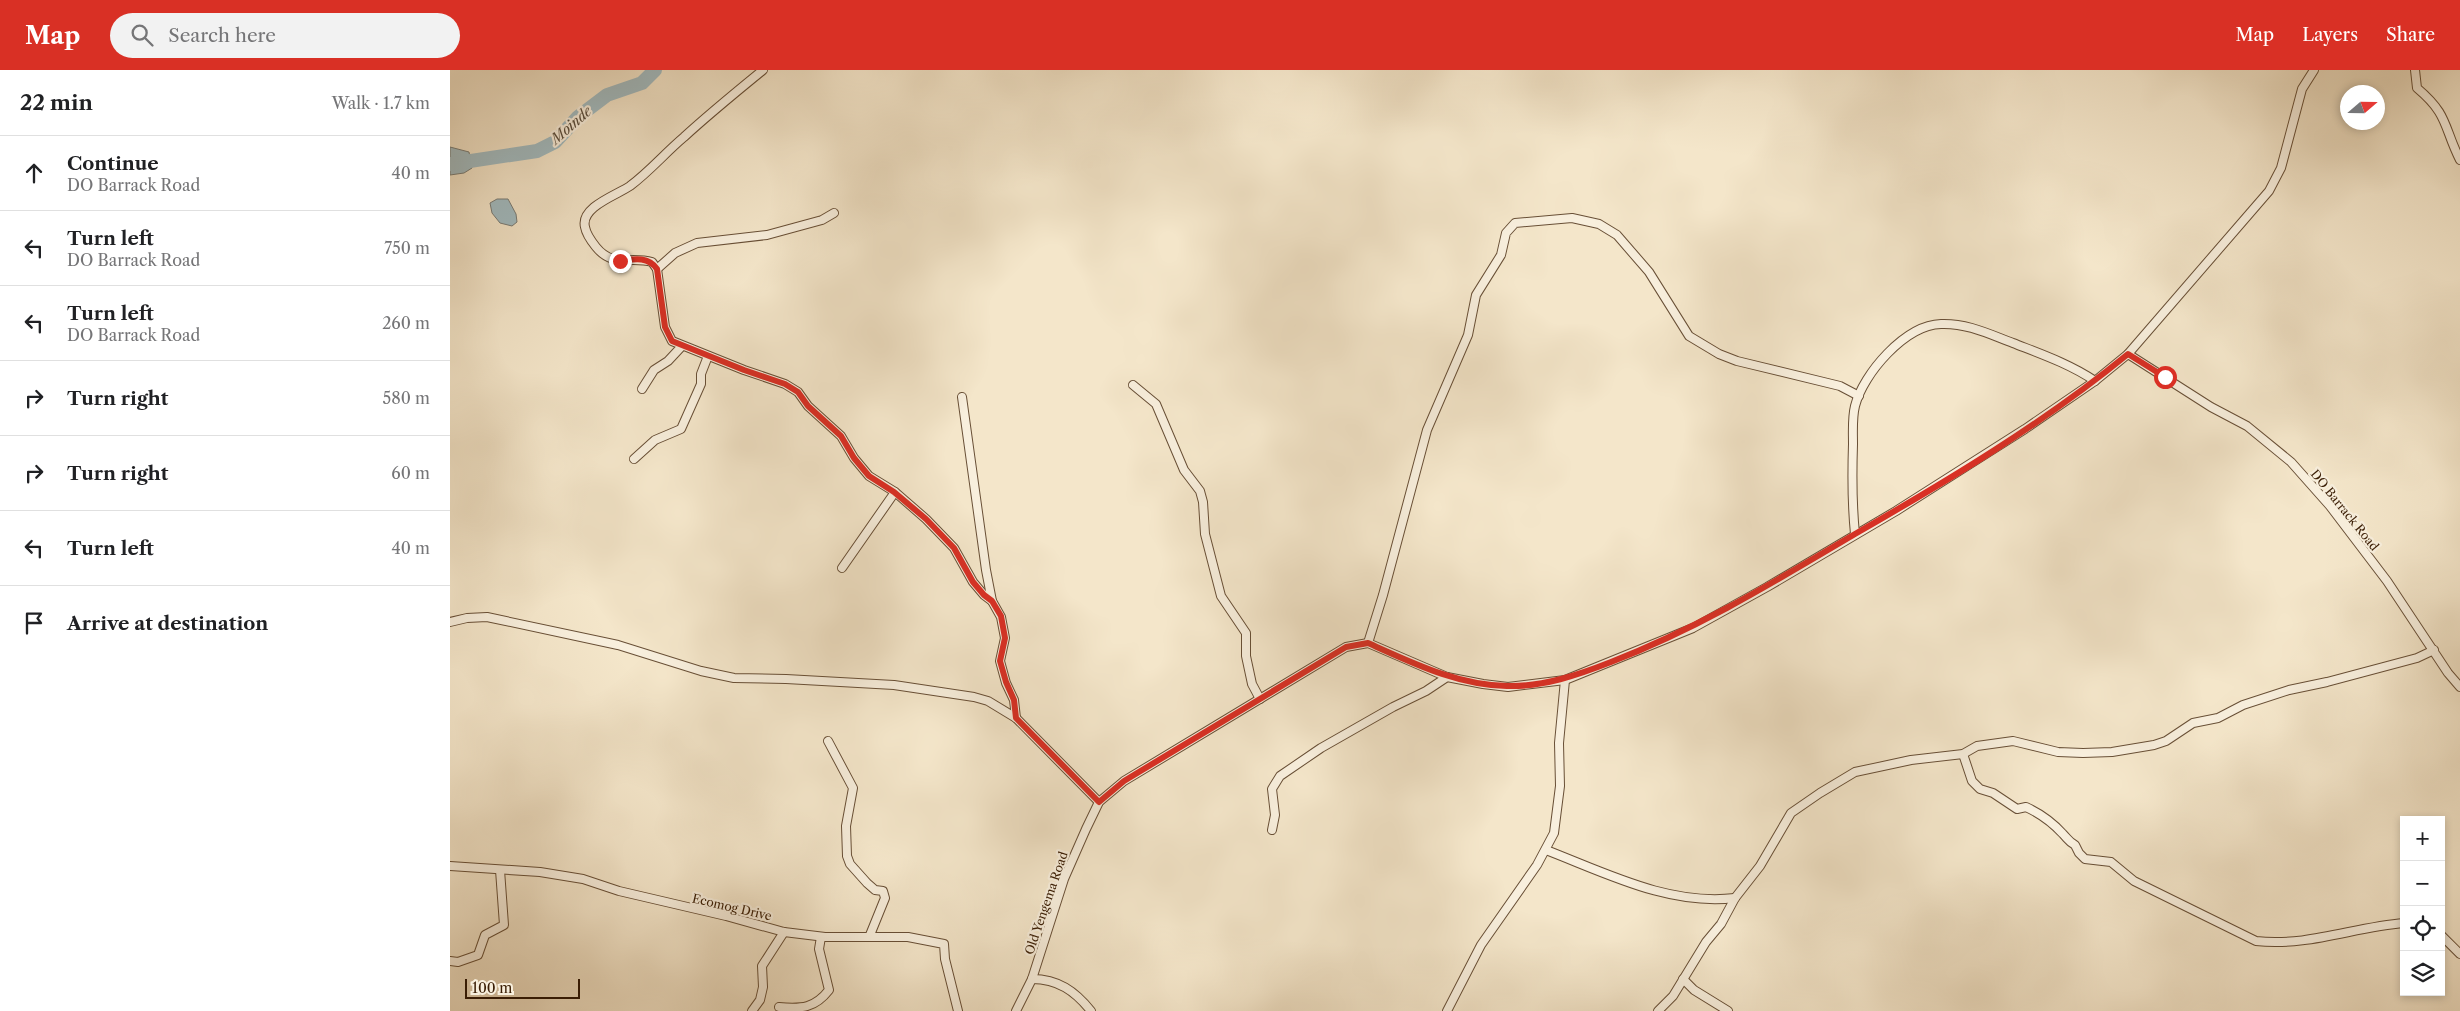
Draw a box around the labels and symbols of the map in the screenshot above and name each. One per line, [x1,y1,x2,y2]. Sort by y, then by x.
north arrow [2340,85,2385,130]
water label: Moinde [545,101,596,149]
route end [609,250,632,273]
route start [2154,366,2177,389]
street label: DO Barrack Road [2308,466,2383,554]
street label: Old Yengema Road [1021,849,1071,957]
street label: Ecomog Drive [691,891,774,923]
scale bar [465,976,580,999]

